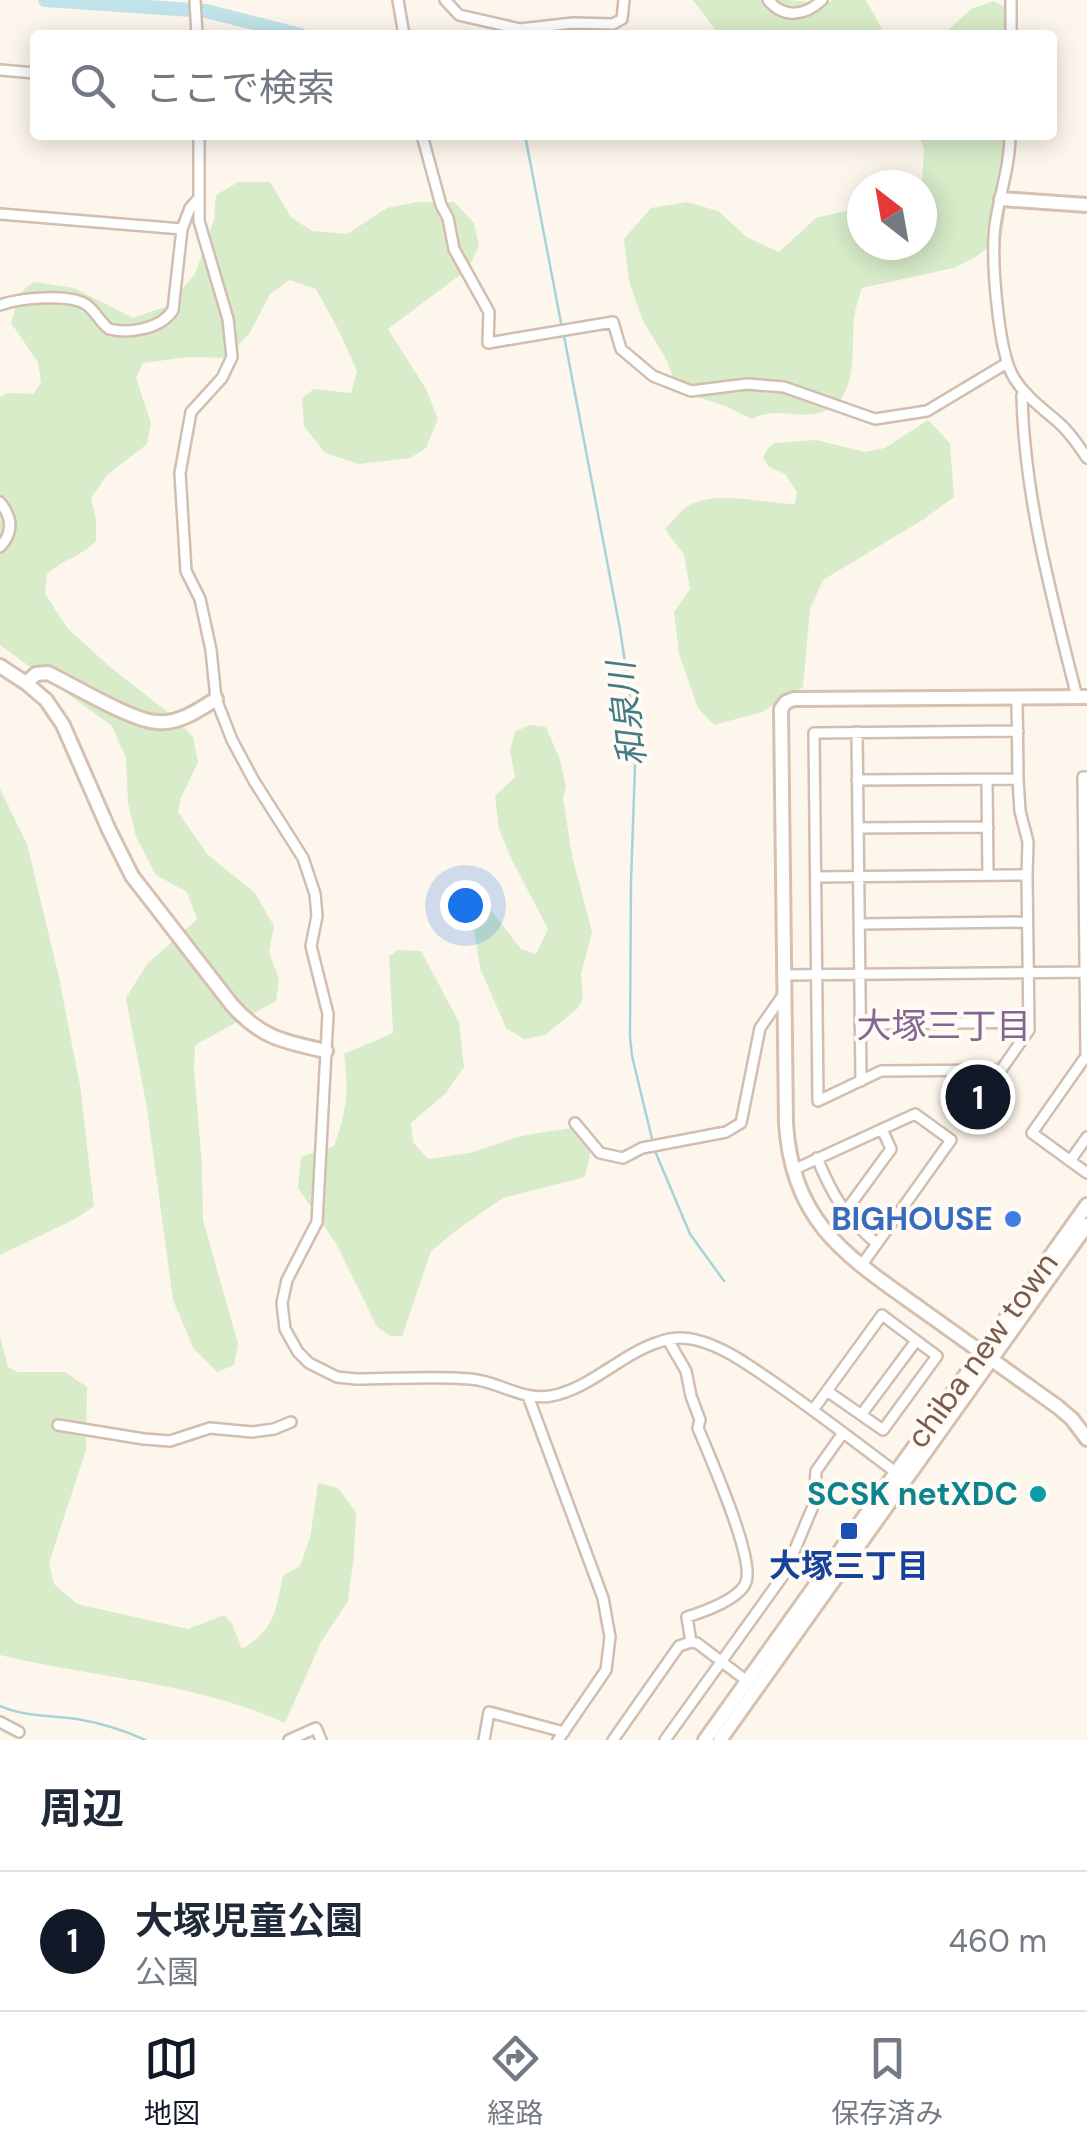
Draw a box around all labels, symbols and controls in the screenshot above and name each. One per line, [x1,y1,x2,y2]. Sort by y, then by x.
search box [30,30,1057,140]
icon: search [65,58,120,113]
text: ここで検索 [145,63,335,113]
north arrow [847,170,937,260]
water label: 和泉川 [597,655,656,769]
your location [440,880,491,931]
district label: 大塚三丁目 [856,1003,1032,1049]
pin: 1 [946,1060,1010,1134]
place label: BIGHOUSE [831,1198,993,1240]
marker: BIGHOUSE [1002,1208,1024,1230]
street label: chiba new town [897,1244,1067,1456]
place label: SCSK netXDC [807,1473,1018,1515]
marker: SCSK netXDC [1027,1483,1049,1505]
marker: 大塚三丁目 [838,1520,860,1542]
place label: 大塚三丁目 [769,1545,929,1587]
text: 周辺 [40,1781,124,1836]
text: 大塚児童公園 [135,1896,363,1946]
text: 1 [67,1920,78,1962]
text: 460 m [949,1920,1047,1962]
text: 公園 [135,1951,199,1993]
tab: 地図 [144,2031,200,2132]
tab: 経路 [487,2031,543,2132]
tab: 保存済み [831,2031,943,2132]

